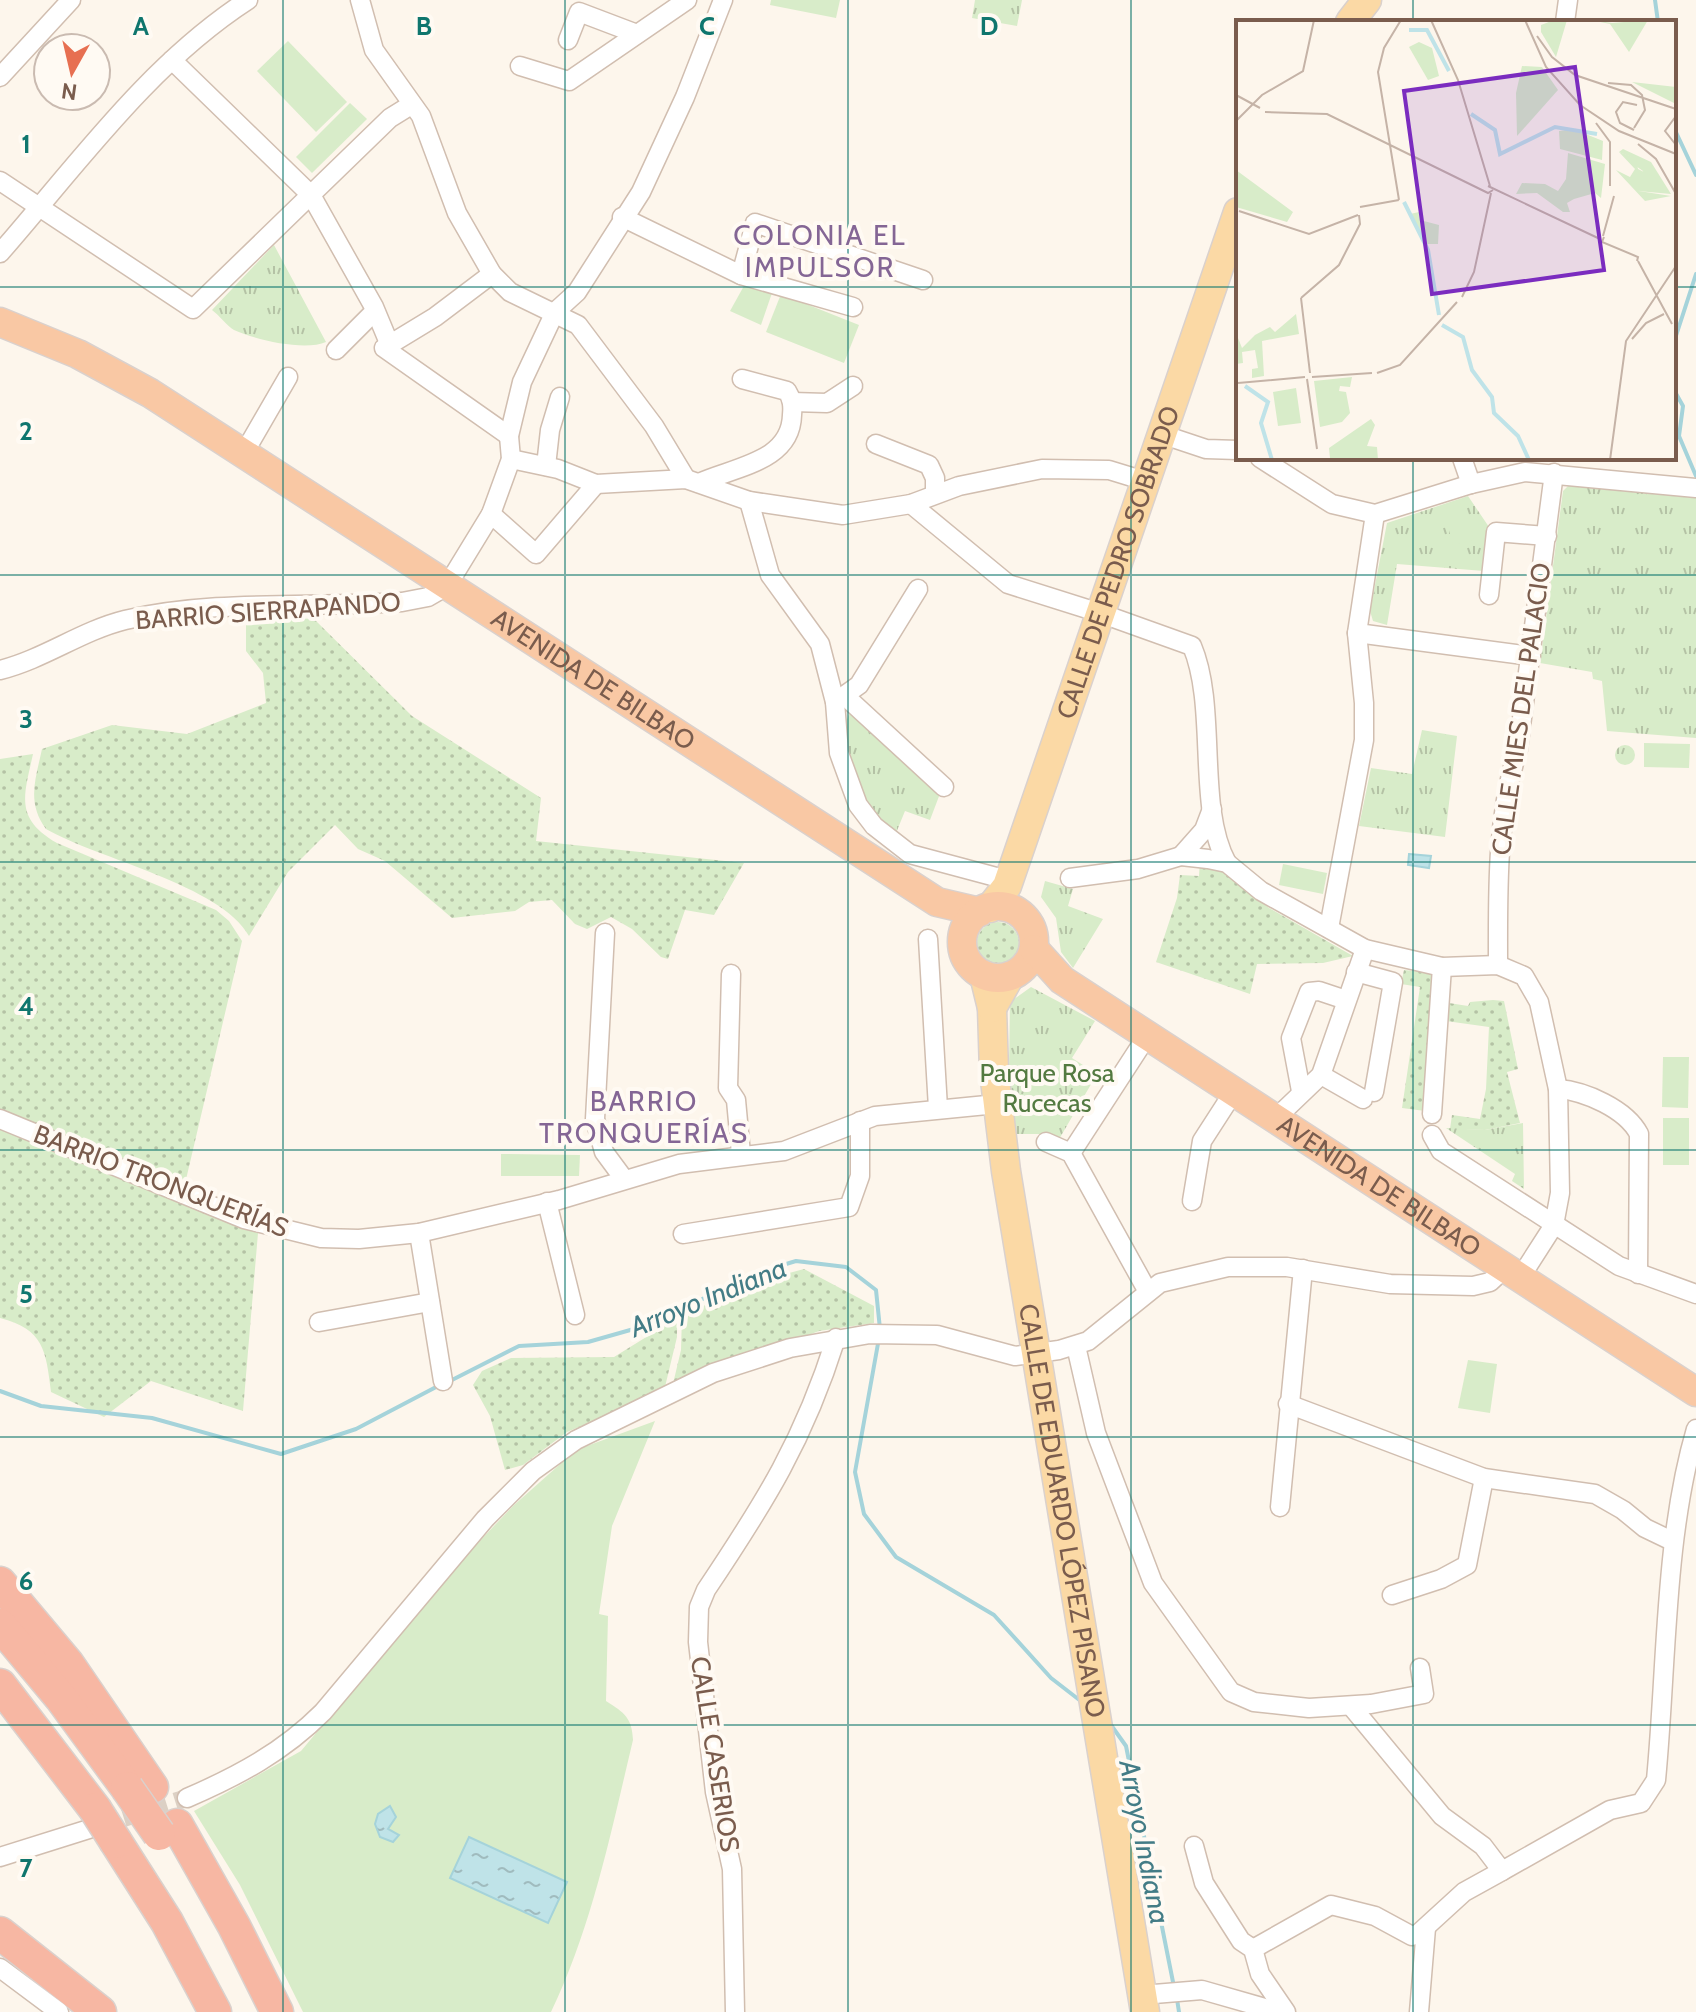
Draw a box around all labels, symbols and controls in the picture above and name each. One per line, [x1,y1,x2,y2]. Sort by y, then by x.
text: A [133,10,150,42]
text: B [416,10,432,42]
text: C [699,10,715,42]
text: D [980,10,998,42]
inset map [1236,20,1676,460]
north arrow [32,32,112,112]
text: N [60,77,79,106]
text: 1 [21,128,31,160]
district label: COLONIA EL IMPULSOR [733,218,907,284]
street label: CALLE DE PEDRO SOBRADO [1050,402,1186,723]
text: 2 [19,415,33,447]
street label: CALLE MIES DEL PALACIO [1485,561,1557,857]
street label: BARRIO SIERRAPANDO [134,586,402,636]
street label: AVENIDA DE BILBAO [485,602,701,757]
text: 3 [19,703,33,735]
text: 4 [18,990,34,1022]
park label: Parque Rosa Rucecas [980,1057,1115,1119]
district label: BARRIO TRONQUERÍAS [539,1084,749,1150]
street label: AVENIDA DE BILBAO [1271,1108,1487,1264]
street label: BARRIO TRONQUERÍAS [29,1118,293,1244]
water label: Arroyo Indiana [623,1250,791,1345]
text: 5 [19,1278,33,1310]
street label: CALLE DE EDUARDO LÓPEZ PISANO [1012,1301,1112,1720]
text: 6 [19,1565,33,1597]
street label: CALLE CASERIOS [684,1654,746,1854]
water label: Arroyo Indiana [1112,1755,1178,1927]
text: 7 [19,1852,33,1884]

